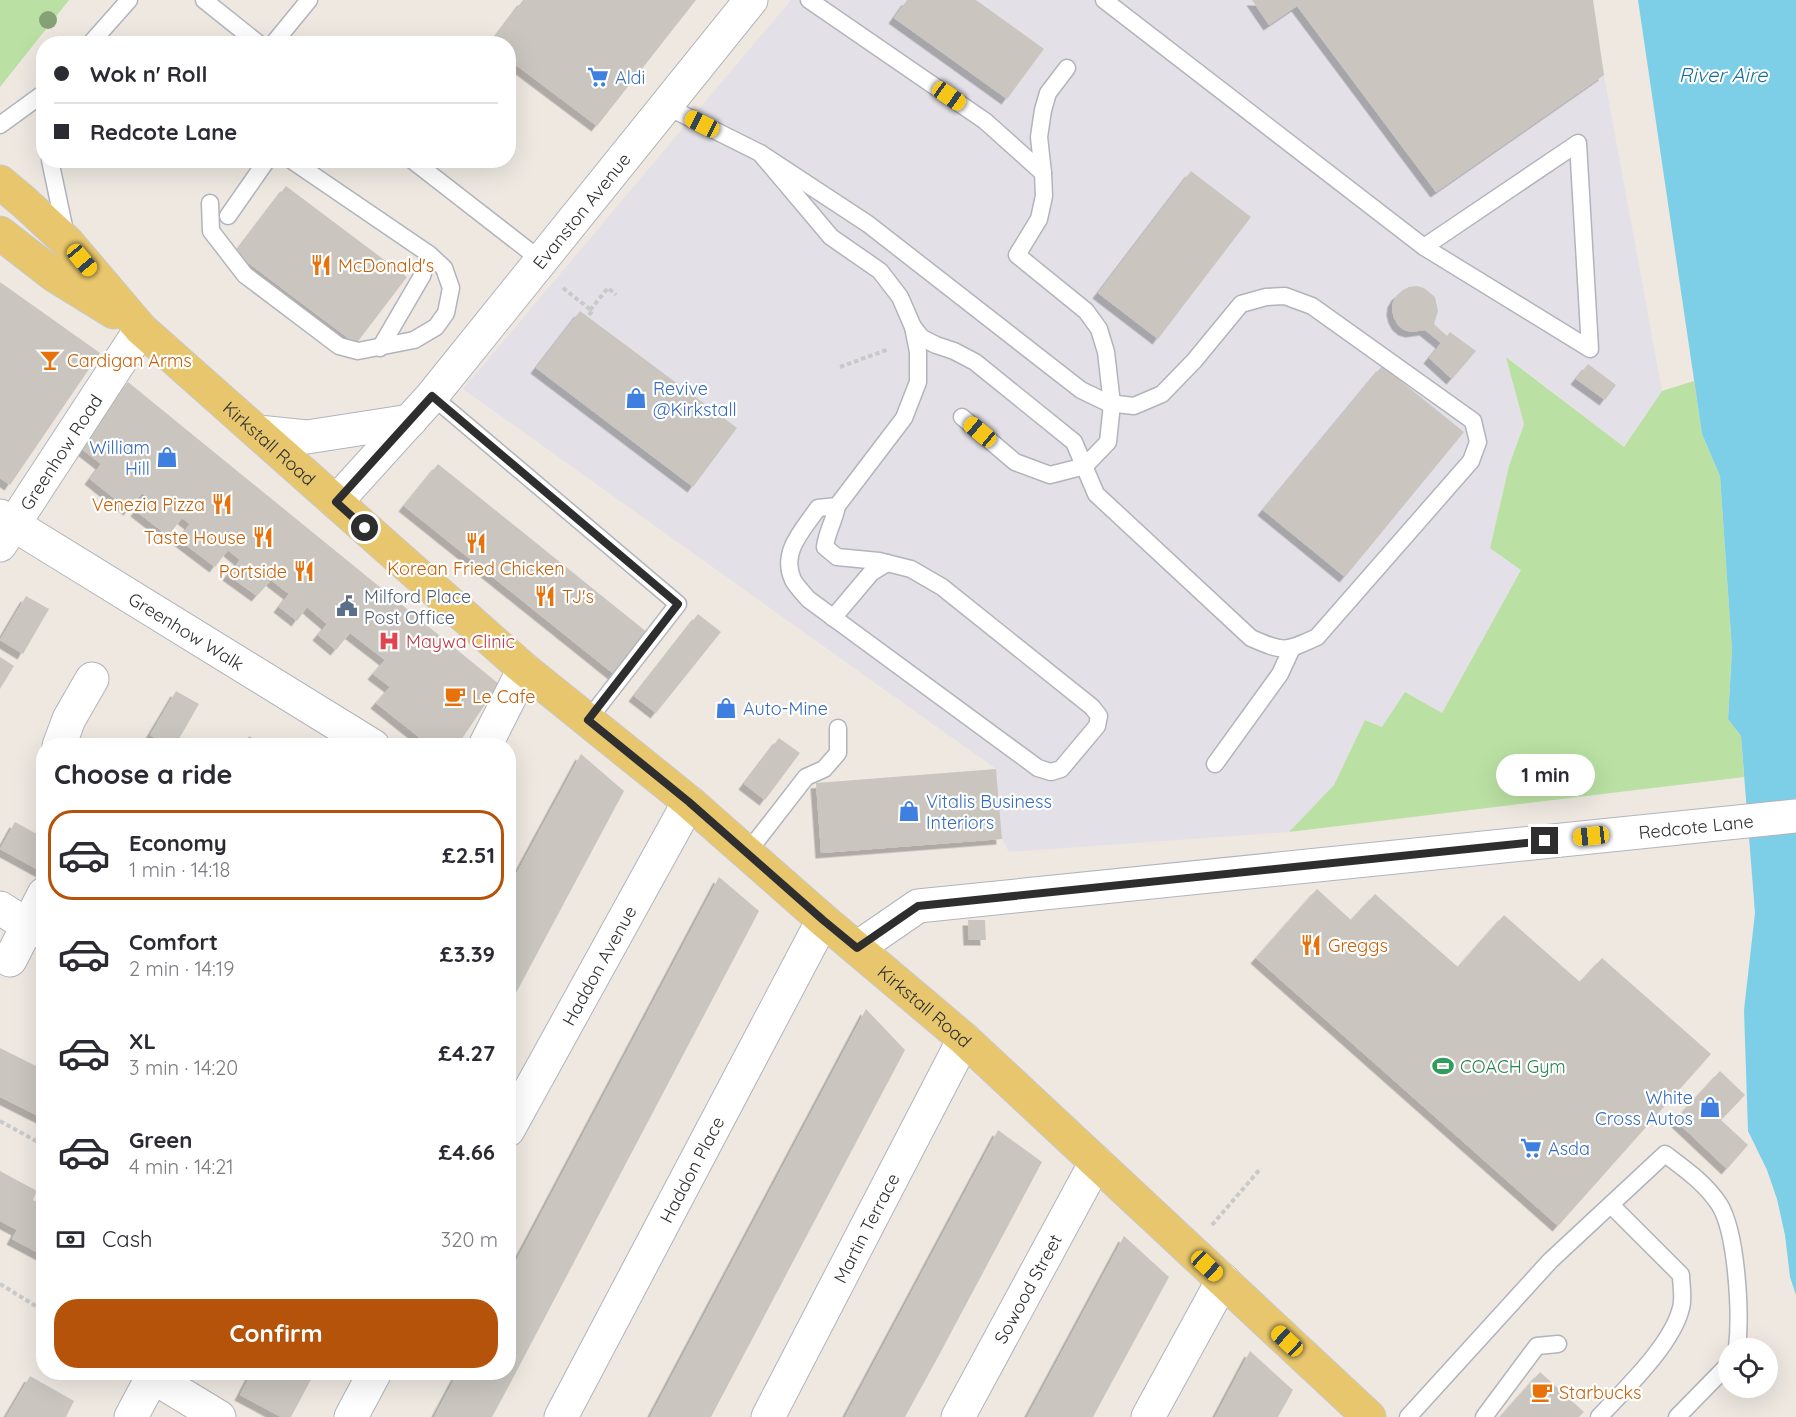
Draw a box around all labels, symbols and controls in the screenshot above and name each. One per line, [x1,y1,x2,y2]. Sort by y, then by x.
text: Wok n' Roll [90,60,207,88]
water label: River Aire [1679,62,1768,87]
supermarket icon: Aldi [586,65,610,89]
place label: Aldi [615,66,645,89]
car [929,78,969,114]
car [682,108,722,140]
text: Redcote Lane [90,118,237,146]
street label: Evanston Avenue [527,148,635,274]
car [64,240,100,280]
restaurant icon: McDonald's [309,253,333,277]
place label: McDonald's [338,254,434,277]
bar icon: Cardigan Arms [38,348,62,372]
place label: Cardigan Arms [67,349,192,372]
place label: Revive @Kirkstall [653,377,737,421]
shop icon: Revive @Kirkstall [624,386,648,410]
street label: Greenhow Road [14,390,107,514]
street label: Kirkstall Road [219,396,320,490]
car [960,414,1000,450]
place label: William Hill [89,436,150,480]
shop icon: William Hill [155,445,179,469]
restaurant icon: Venezia Pizza [210,492,234,516]
place label: Venezia Pizza [92,493,205,516]
route start [351,514,378,541]
restaurant icon: Taste House [251,525,275,549]
place label: Taste House [144,526,246,549]
restaurant icon: Korean Fried Chicken [464,531,488,555]
place label: Korean Fried Chicken [387,557,565,580]
restaurant icon: Portside [292,559,316,583]
place label: Portside [219,560,287,583]
restaurant icon: TJ's [533,584,557,608]
place label: Milford Place Post Office [364,585,471,629]
place label: TJ's [562,585,594,608]
street label: Greenhow Walk [124,587,248,675]
public building icon: Milford Place Post Office [335,594,359,618]
hospital icon: Maywa Clinic [377,629,401,653]
place label: Maywa Clinic [406,630,515,653]
cafe icon: Le Cafe [443,684,467,708]
place label: Le Cafe [472,685,535,708]
shop icon: Auto-Mine [714,696,738,720]
place label: Auto-Mine [743,697,828,720]
callout: 1 min [1496,754,1594,796]
text: Choose a ride [54,757,232,791]
text: 1 min [1521,762,1570,787]
place label: Vitalis Business Interiors [926,790,1052,834]
shop icon: Vitalis Business Interiors [897,799,921,823]
street label: Redcote Lane [1637,809,1754,844]
car [1572,825,1610,847]
route end [1531,827,1558,854]
icon: car [57,828,111,882]
text: Economy [129,829,227,857]
text: £2.51 [442,841,495,869]
text: 1 min · 14:18 [129,857,230,882]
street label: Haddon Avenue [557,901,641,1029]
icon: car [57,927,111,981]
text: Comfort [129,928,218,956]
restaurant icon: Greggs [1299,933,1323,957]
place label: Greggs [1328,934,1388,957]
text: £3.39 [440,940,495,968]
text: 2 min · 14:19 [129,956,234,981]
street label: Kirkstall Road [873,960,977,1052]
icon: car [57,1026,111,1080]
text: XL [129,1027,156,1055]
text: £4.27 [438,1039,495,1067]
sports icon: COACH Gym [1431,1054,1455,1078]
text: 3 min · 14:20 [129,1055,238,1080]
place label: COACH Gym [1460,1055,1566,1078]
place label: White Cross Autos [1595,1086,1693,1130]
shop icon: White Cross Autos [1698,1095,1722,1119]
street label: Haddon Place [654,1112,729,1227]
icon: car [57,1125,111,1179]
text: Green [129,1126,192,1154]
supermarket icon: Asda [1519,1136,1543,1160]
place label: Asda [1548,1137,1590,1160]
text: £4.66 [439,1138,495,1166]
text: 4 min · 14:21 [129,1154,234,1179]
street label: Martin Terrace [828,1169,904,1287]
icon: cash [54,1223,87,1256]
text: Cash [102,1225,153,1253]
text: 320 m [441,1227,498,1252]
street label: Sowood Street [988,1230,1066,1347]
car [1188,1247,1226,1285]
button: Confirm [54,1299,498,1368]
car [1268,1322,1306,1360]
map controls [1718,1338,1778,1398]
button: locate [1718,1338,1778,1398]
cafe icon: Starbucks [1530,1380,1554,1404]
place label: Starbucks [1559,1381,1642,1404]

